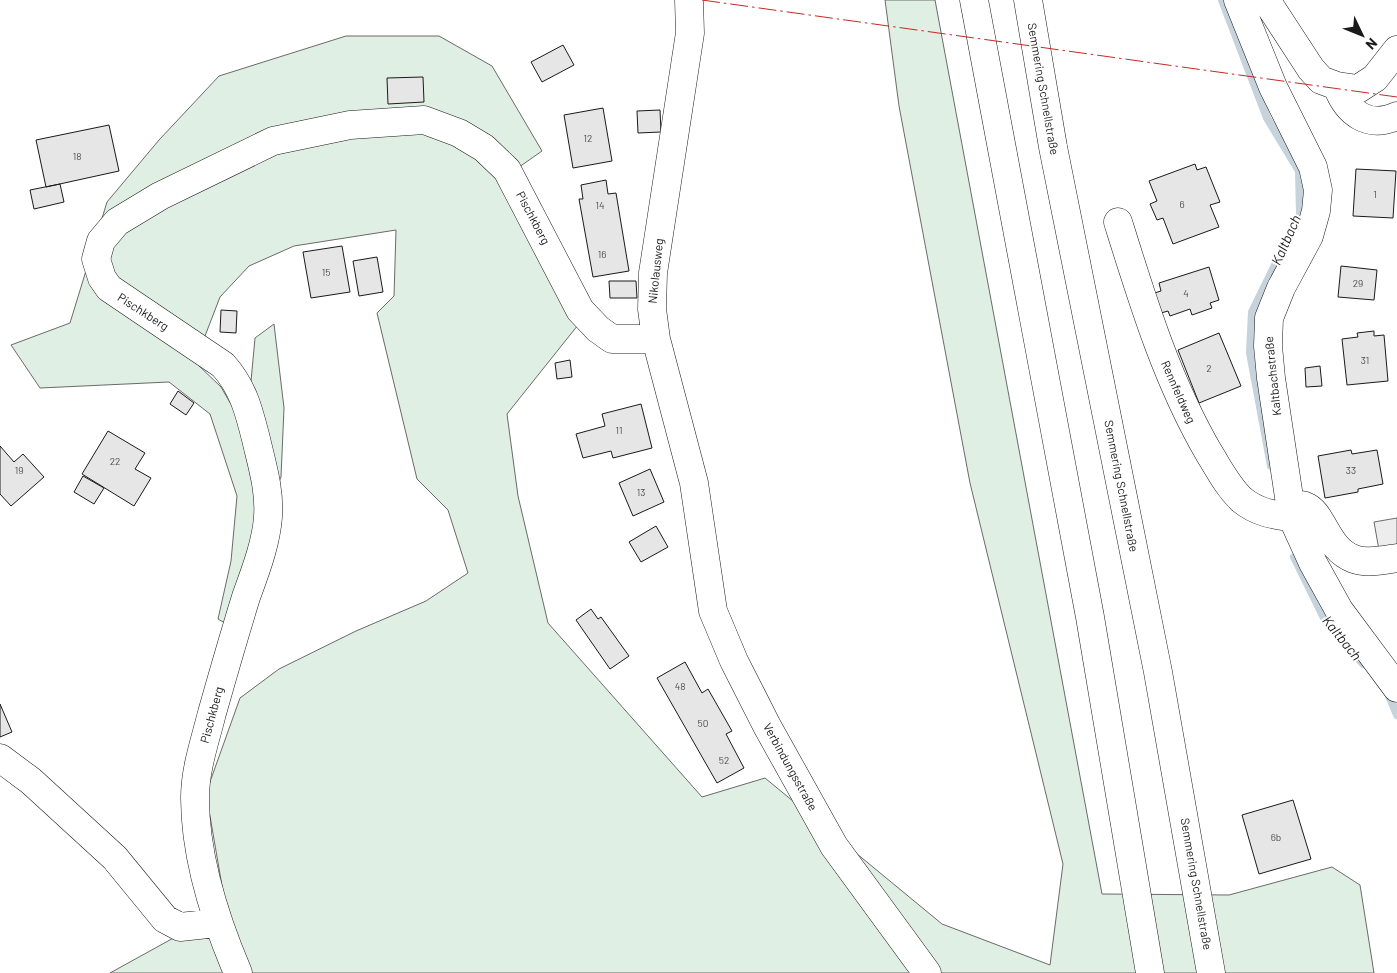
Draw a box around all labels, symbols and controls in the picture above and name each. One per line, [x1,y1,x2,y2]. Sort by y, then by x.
north arrow [1337,10,1387,60]
street label: Semmering Schnellstraße [1025,22,1063,156]
text: N [1362,35,1381,53]
house number: 12 [584,132,592,144]
house number: 18 [73,150,81,162]
house number: 1 [1373,188,1377,200]
street label: Pischkberg [514,189,554,246]
house number: 6 [1179,198,1185,210]
house number: 14 [595,199,605,211]
water label: Kaltbach [1267,212,1304,267]
street label: Nikolausweg [645,238,665,304]
house number: 16 [598,248,606,260]
house number: 15 [322,266,330,278]
house number: 29 [1353,277,1363,289]
house number: 4 [1183,287,1189,299]
street label: Pischkberg [115,289,172,333]
street label: Kaltbachstraße [1261,336,1283,416]
house number: 31 [1361,354,1369,366]
street label: Rennfeldweg [1159,358,1199,425]
house number: 2 [1206,362,1212,374]
street label: Semmering Schnellstraße [1102,419,1142,553]
house number: 11 [615,424,623,436]
house number: 22 [110,455,120,467]
house number: 19 [15,464,23,476]
house number: 33 [1346,464,1356,476]
house number: 13 [637,486,645,498]
water label: Kaltbach [1319,612,1366,664]
house number: 48 [675,680,685,692]
street label: Pischkberg [197,685,225,745]
house number: 50 [698,717,708,729]
street label: Verbindungsstraße [761,720,821,813]
house number: 52 [719,754,729,766]
street label: Semmering Schnellstraße [1178,817,1216,951]
house number: 6b [1271,831,1281,843]

